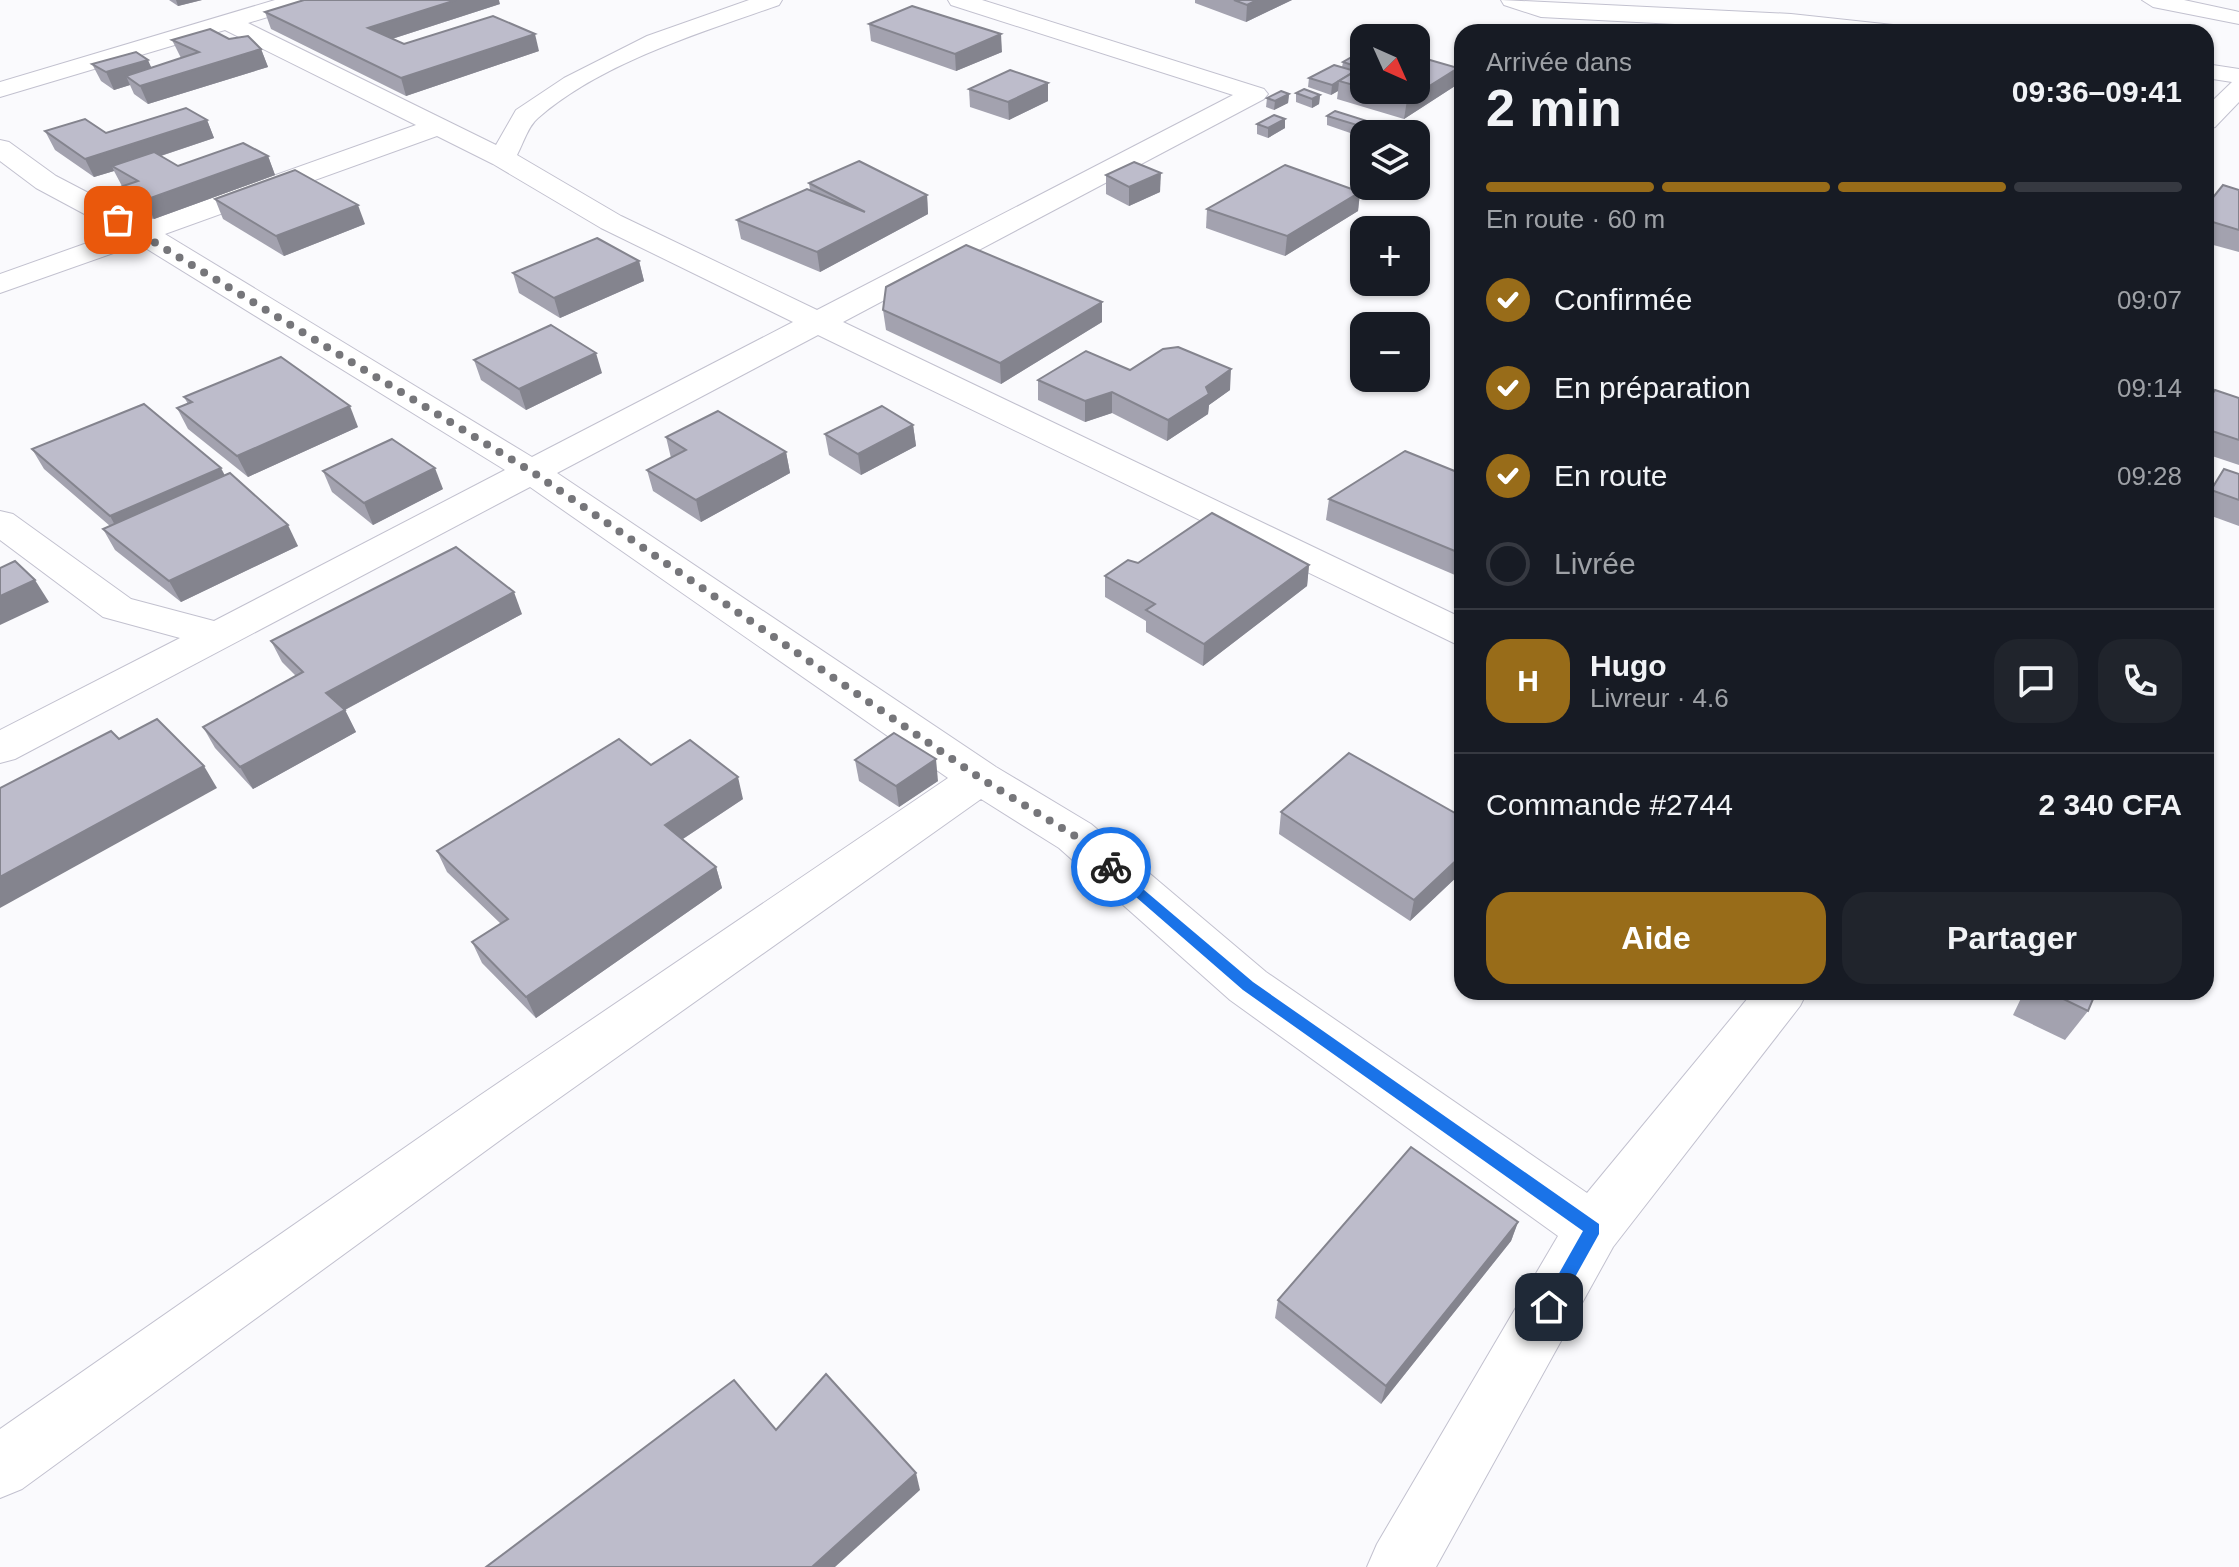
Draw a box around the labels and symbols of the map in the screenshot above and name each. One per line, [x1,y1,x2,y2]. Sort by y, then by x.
north arrow [1350,24,1430,104]
pin [84,186,152,254]
courier [1071,827,1151,907]
pin [1515,1273,1583,1341]

